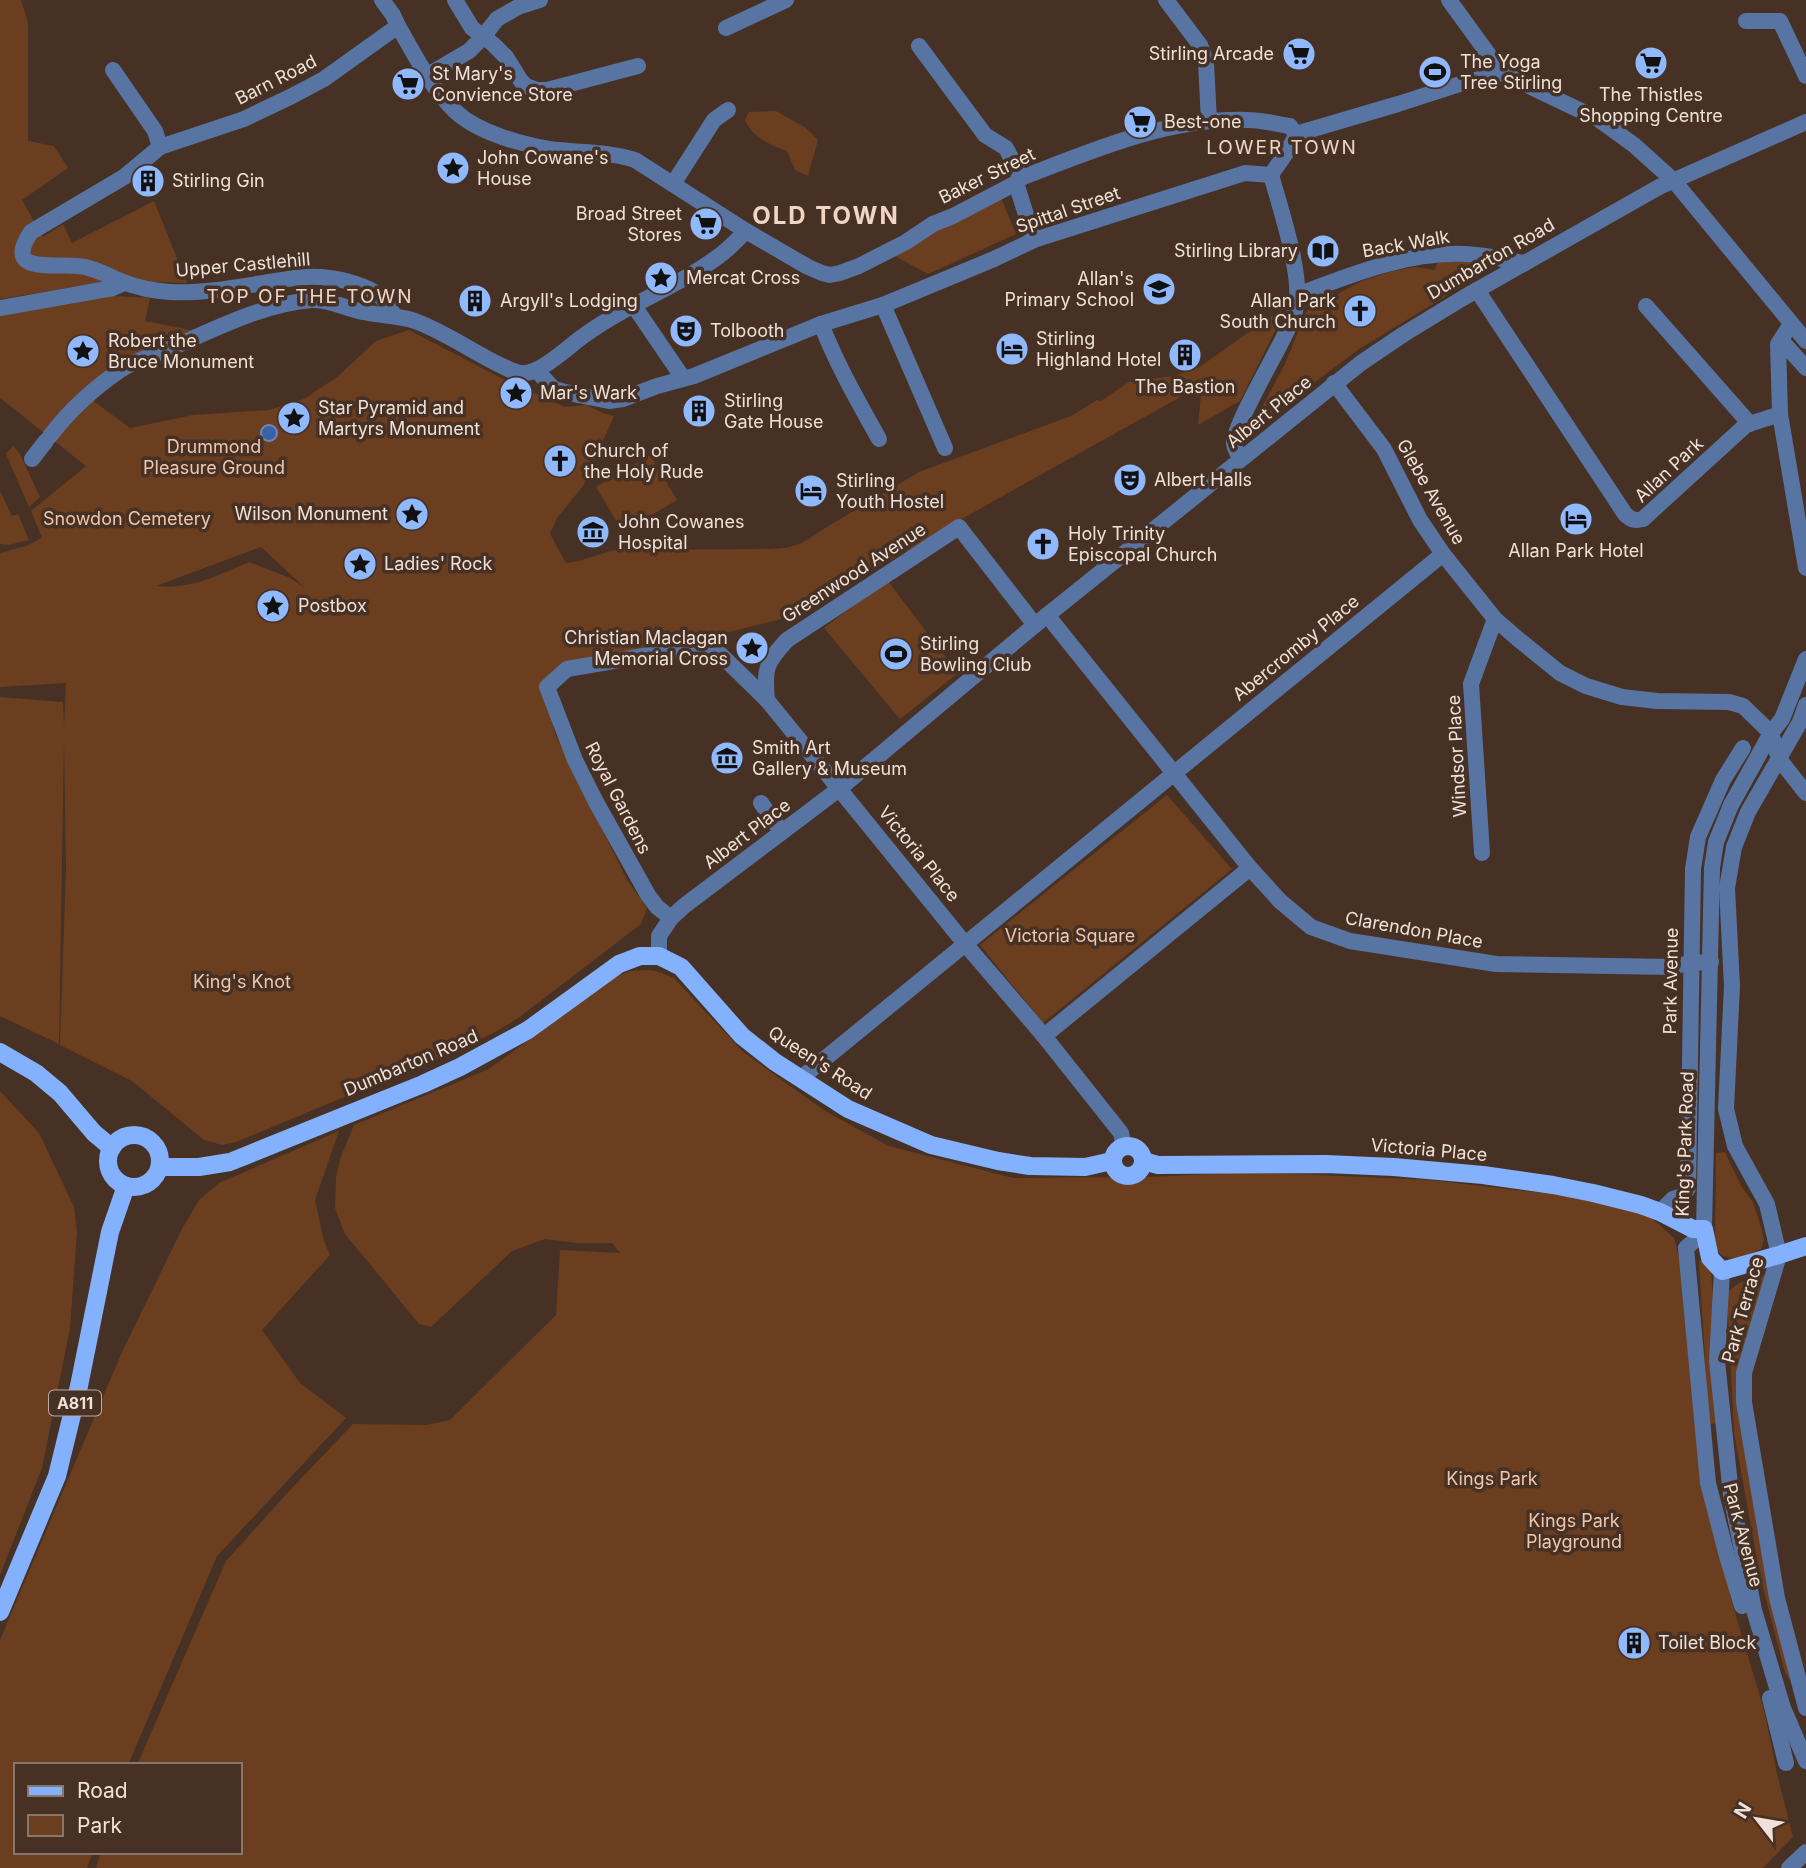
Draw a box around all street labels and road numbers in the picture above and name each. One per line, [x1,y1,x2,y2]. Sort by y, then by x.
street label: Barn Road [232,50,320,109]
street label: Baker Street [935,143,1038,208]
street label: Spittal Street [1013,182,1123,237]
street label: Dumbarton Road [1423,214,1558,304]
street label: Back Walk [1361,225,1451,262]
street label: Upper Castlehill [175,248,311,281]
street label: Albert Place [1222,371,1315,452]
street label: Allan Park [1630,433,1707,506]
street label: Glebe Avenue [1393,435,1470,548]
street label: Greenwood Avenue [778,518,929,627]
street label: Abercromby Place [1228,590,1363,705]
street label: Windsor Place [1443,694,1470,818]
street label: Royal Gardens [581,738,656,857]
street label: Albert Place [699,794,794,873]
street label: Victoria Place [874,802,964,906]
street label: Clarendon Place [1344,907,1485,952]
street label: Park Avenue [1659,927,1682,1035]
street label: Queen's Road [764,1021,876,1104]
street label: Dumbarton Road [341,1025,481,1100]
street label: King's Park Road [1671,1071,1698,1217]
street label: Victoria Place [1370,1134,1488,1165]
street label: Park Terrace [1717,1255,1768,1365]
road number: A811 [49,1390,101,1415]
street label: Park Avenue [1720,1481,1767,1589]

